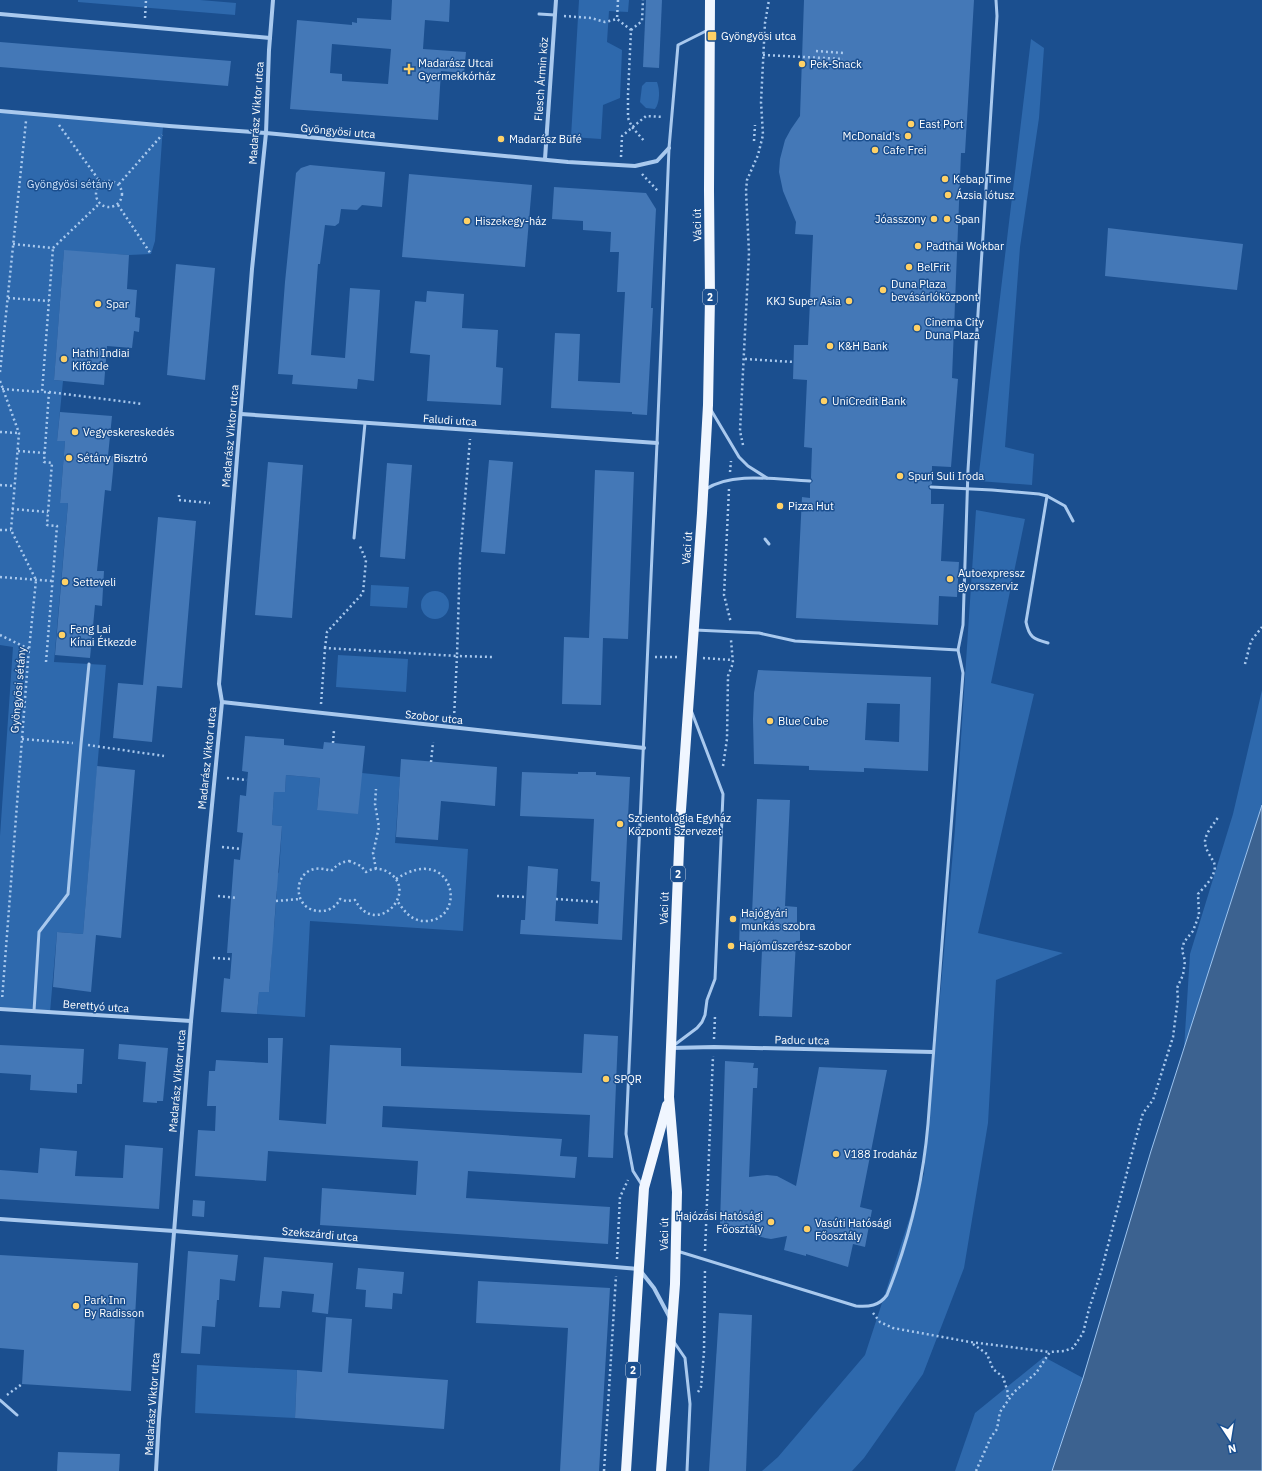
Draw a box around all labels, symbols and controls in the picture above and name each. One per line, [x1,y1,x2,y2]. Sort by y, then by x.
place label: Gyöngyösi utca [721,29,796,43]
marker: Gyöngyösi utca [706,30,718,42]
street label: Flesch Ármin köz [531,37,551,121]
place label: Madarász Utcai Gyermekkórház [418,56,496,83]
place label: Pek-Snack [810,57,862,71]
marker: Pek-Snack [797,59,807,69]
street label: Madarász Viktor utca [245,61,267,165]
marker: Madarász Utcai Gyermekkórház [403,63,415,75]
place label: East Port [919,117,964,131]
marker: East Port [906,119,916,129]
street label: Gyöngyösi utca [300,121,376,141]
place label: McDonald's [842,129,900,143]
marker: McDonald's [903,131,913,141]
place label: Madarász Büfé [509,132,582,146]
marker: Madarász Büfé [496,134,506,144]
place label: Cafe Frei [883,143,927,157]
marker: Cafe Frei [870,145,880,155]
place label: Kebap Time [953,172,1012,186]
marker: Kebap Time [940,174,950,184]
park label: Gyöngyösi sétány [27,177,114,191]
place label: Ázsia lótusz [956,188,1014,202]
marker: Ázsia lótusz [943,190,953,200]
street label: Váci út [690,208,704,242]
place label: Jóasszony [875,212,926,226]
place label: Span [955,212,980,226]
place label: Hiszekegy-ház [475,214,546,228]
marker: Jóasszony [929,214,939,224]
marker: Span [942,214,952,224]
marker: Hiszekegy-ház [462,216,472,226]
place label: Padthai Wokbar [926,239,1004,253]
marker: Padthai Wokbar [913,241,923,251]
place label: BelFrit [917,260,950,274]
marker: BelFrit [904,262,914,272]
place label: Duna Plaza bevásárlóközpont [891,277,979,304]
marker: Duna Plaza bevásárlóközpont [878,285,888,295]
road number: 2 [703,289,717,305]
place label: KKJ Super Asia [766,294,841,308]
marker: KKJ Super Asia [844,296,854,306]
place label: Spar [106,297,129,311]
marker: Spar [93,299,103,309]
place label: Cinema City Duna Plaza [925,315,984,342]
marker: Cinema City Duna Plaza [912,323,922,333]
place label: K&H Bank [838,339,888,353]
marker: K&H Bank [825,341,835,351]
place label: Hathi Indiai Kifőzde [72,346,130,373]
marker: Hathi Indiai Kifőzde [59,354,69,364]
street label: Madarász Viktor utca [219,384,241,488]
place label: UniCredit Bank [832,394,906,408]
marker: UniCredit Bank [819,396,829,406]
street label: Faludi utca [423,411,478,429]
place label: Vegyeskereskedés [83,425,175,439]
marker: Vegyeskereskedés [70,427,80,437]
place label: Sétány Bisztró [77,451,148,465]
marker: Sétány Bisztró [64,453,74,463]
place label: Spuri Suli Iroda [908,469,984,483]
marker: Spuri Suli Iroda [895,471,905,481]
place label: Pizza Hut [788,499,834,513]
marker: Pizza Hut [775,501,785,511]
street label: Váci út [679,531,695,565]
place label: Autoexpressz gyorsszerviz [958,566,1025,593]
marker: Autoexpressz gyorsszerviz [945,574,955,584]
place label: Setteveli [73,575,116,589]
marker: Setteveli [60,577,70,587]
place label: Feng Lai Kínai Étkezde [70,622,136,649]
marker: Feng Lai Kínai Étkezde [57,630,67,640]
street label: Gyöngyösi sétány [7,646,29,734]
street label: Madarász Viktor utca [195,706,219,810]
street label: Szobor utca [404,707,464,727]
place label: Blue Cube [778,714,829,728]
marker: Blue Cube [765,716,775,726]
place label: Szcientológia Egyház Központi Szervezet [628,811,731,838]
marker: Szcientológia Egyház Központi Szervezet [615,819,625,829]
road number: 2 [671,866,685,882]
street label: Váci út [656,891,672,925]
place label: Hajógyári munkás szobra [741,906,815,933]
marker: Hajógyári munkás szobra [728,914,738,924]
place label: Hajóműszerész-szobor [739,939,851,953]
marker: Hajóműszerész-szobor [726,941,736,951]
street label: Berettyó utca [62,997,130,1015]
street label: Madarász Viktor utca [166,1029,188,1133]
street label: Paduc utca [775,1033,830,1047]
place label: SPQR [614,1072,642,1086]
marker: SPQR [601,1074,611,1084]
place label: V188 Irodaház [844,1147,917,1161]
marker: V188 Irodaház [831,1149,841,1159]
place label: Hajózási Hatósági Főosztály [675,1209,764,1236]
place label: Vasúti Hatósági Főosztály [815,1216,891,1243]
street label: Váci út [657,1217,671,1251]
marker: Hajózási Hatósági Főosztály [766,1217,776,1227]
street label: Szekszárdi utca [281,1224,359,1244]
marker: Vasúti Hatósági Főosztály [802,1224,812,1234]
place label: Park Inn By Radisson [84,1293,144,1320]
marker: Park Inn By Radisson [71,1301,81,1311]
street label: Madarász Viktor utca [141,1352,163,1456]
road number: 2 [626,1362,640,1378]
north arrow [1210,1419,1250,1459]
text: N [1227,1441,1237,1456]

